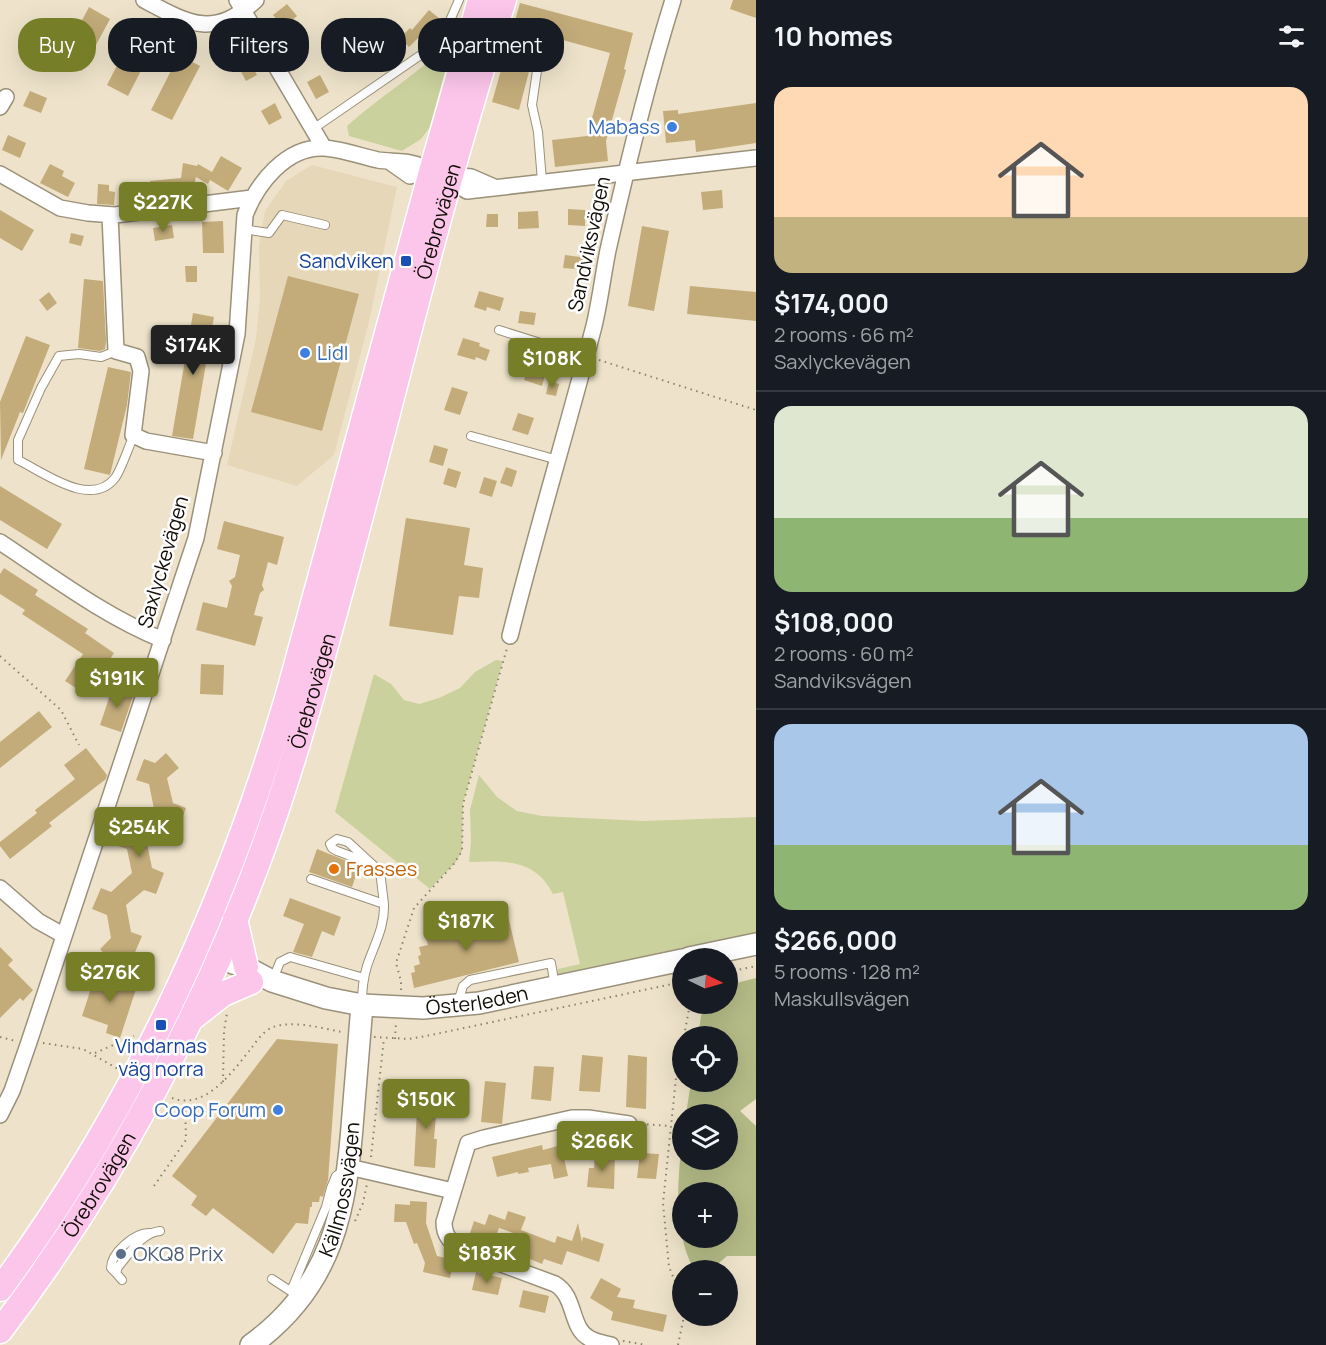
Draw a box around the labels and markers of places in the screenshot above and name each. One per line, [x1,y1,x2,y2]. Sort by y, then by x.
place label: Mabass [588,113,660,140]
marker: Mabass [665,120,679,134]
pin: $227K [121,182,205,233]
place label: Sandviken [299,247,394,274]
marker: Sandviken [399,254,413,268]
pin: $174K [151,325,235,376]
pin: $108K [510,338,594,389]
place label: Lidl [317,339,348,366]
marker: Lidl [298,346,312,360]
pin: $191K [75,658,159,709]
pin: $254K [97,807,181,858]
place label: Frasses [346,855,417,882]
marker: Frasses [327,862,341,876]
pin: $187K [424,901,508,952]
pin: $276K [68,952,152,1003]
marker: Vindarnas väg norra [154,1018,168,1032]
place label: Vindarnas väg norra [115,1032,207,1082]
pin: $150K [384,1079,468,1130]
place label: Coop Forum [155,1096,266,1123]
marker: Coop Forum [271,1103,285,1117]
pin: $266K [560,1121,644,1172]
pin: $183K [445,1233,529,1284]
place label: OKQ8 Prix [133,1240,224,1267]
marker: OKQ8 Prix [114,1247,128,1261]

